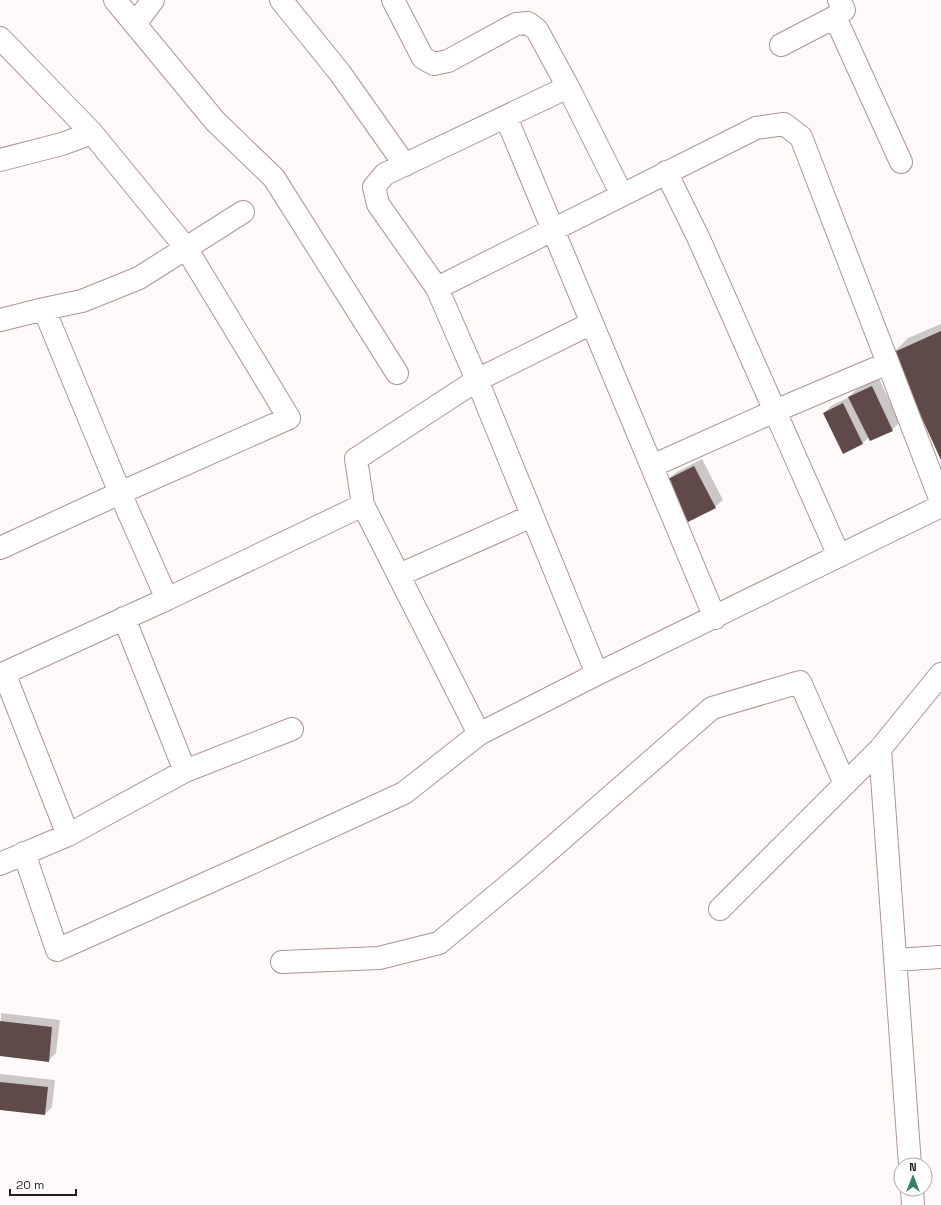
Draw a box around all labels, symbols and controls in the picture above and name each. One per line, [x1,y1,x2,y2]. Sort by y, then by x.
north arrow [893,1157,933,1197]
text: N [909,1160,917,1174]
scale bar [10,1171,76,1197]
text: 20 m [16,1177,44,1193]

